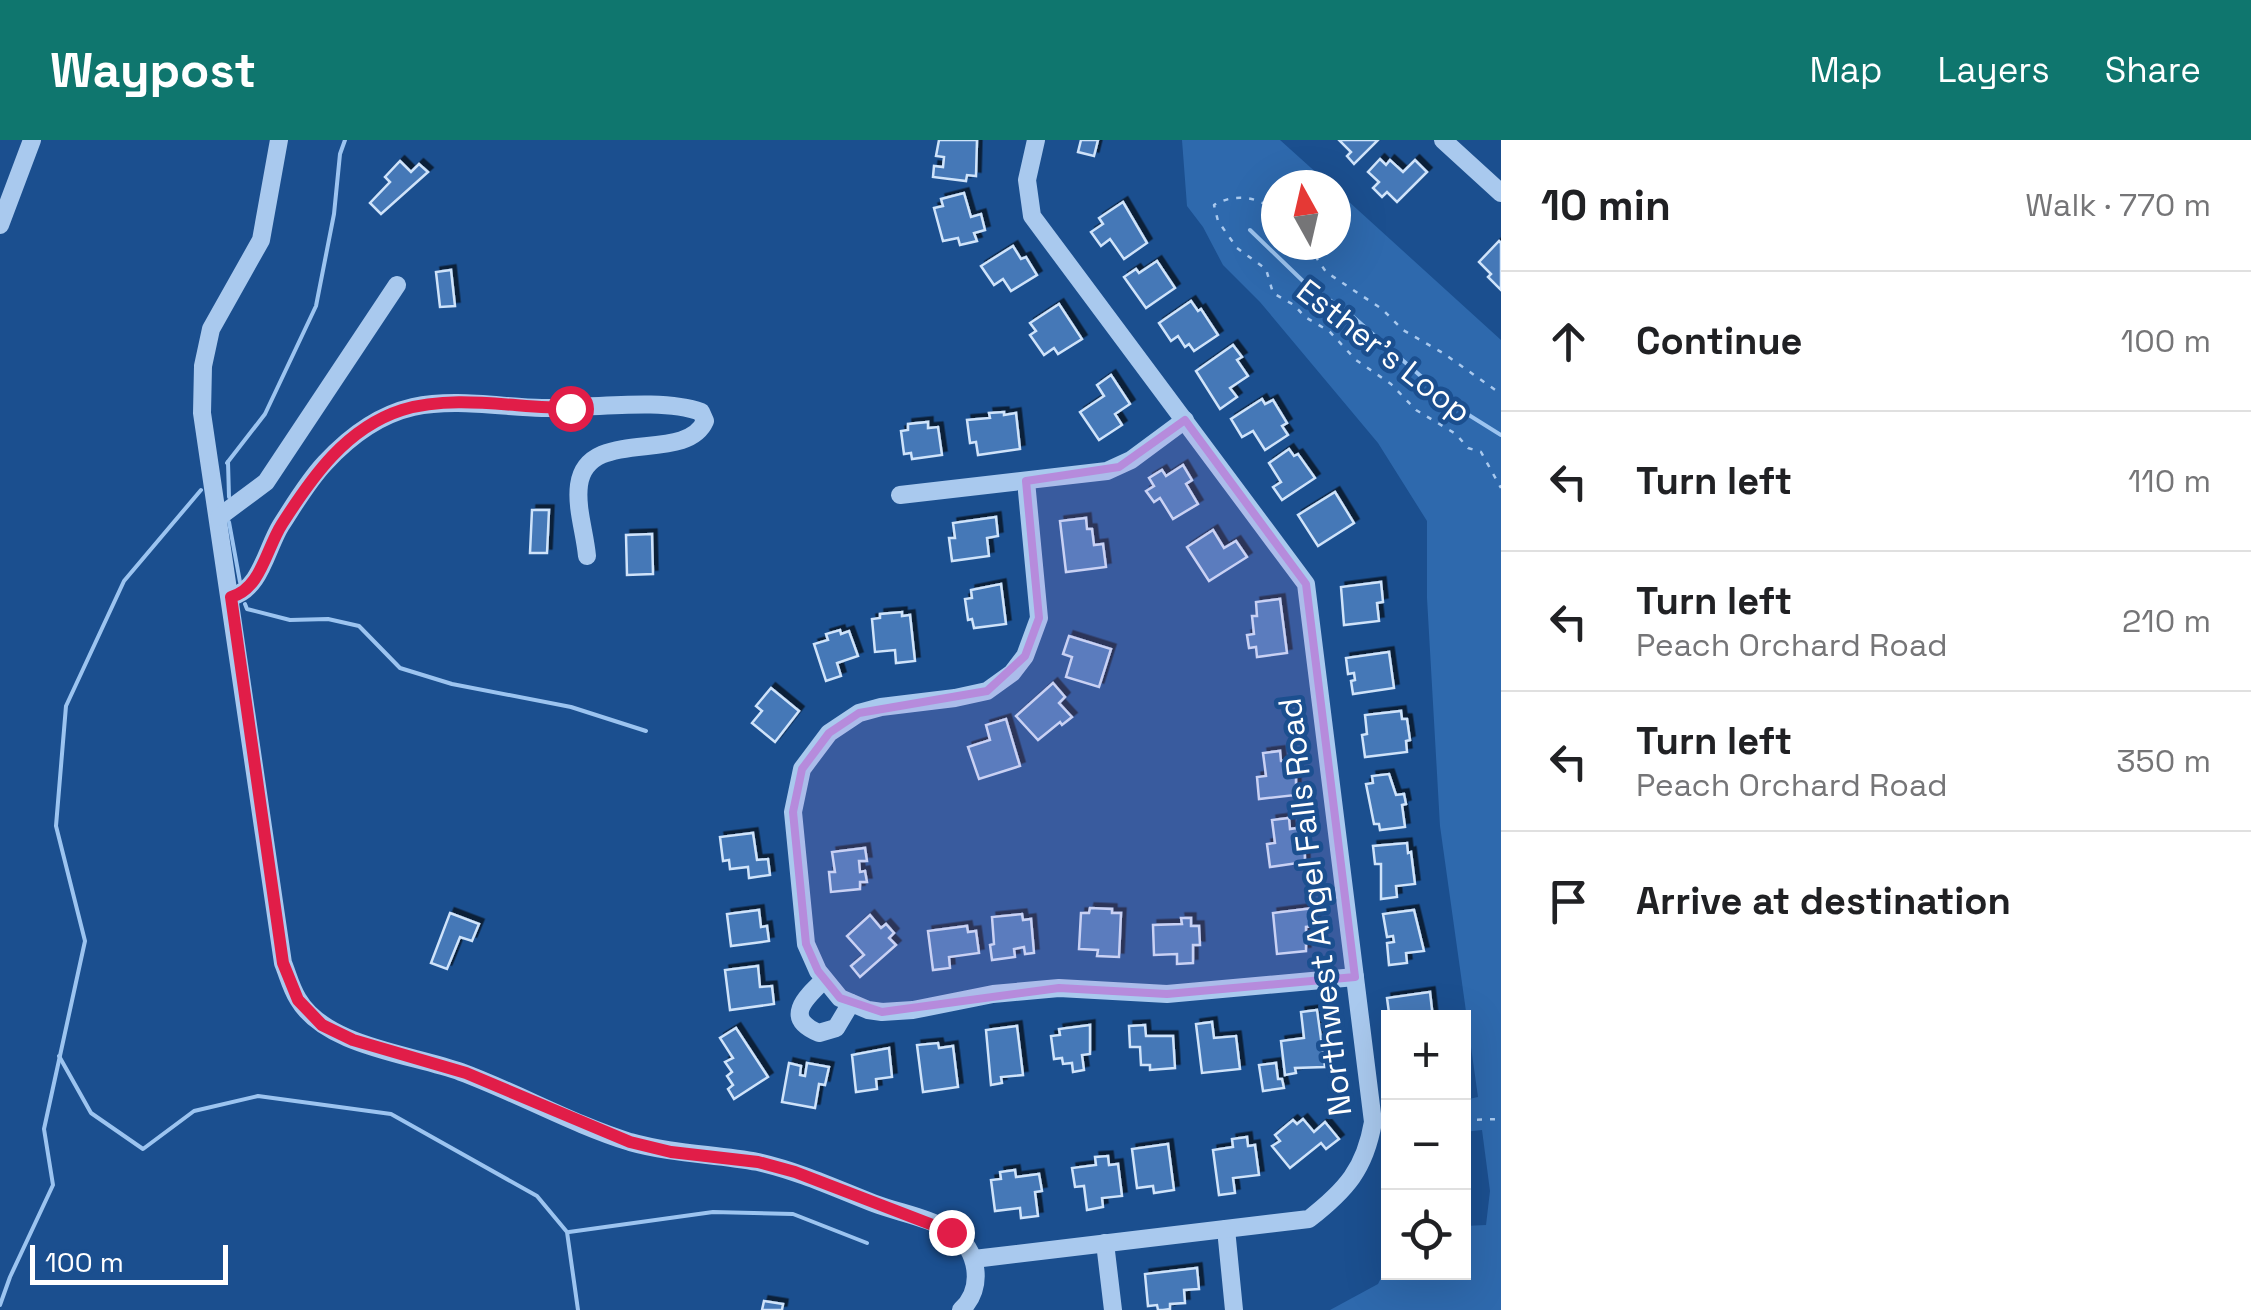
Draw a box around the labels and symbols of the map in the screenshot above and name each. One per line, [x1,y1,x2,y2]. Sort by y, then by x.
north arrow [1261,170,1351,260]
street label: Esther's Loop [1289,270,1479,432]
route start [548,386,594,432]
street label: Northwest Angel Falls Road [1270,696,1360,1118]
route end [929,1210,975,1256]
scale bar [30,1240,228,1284]

